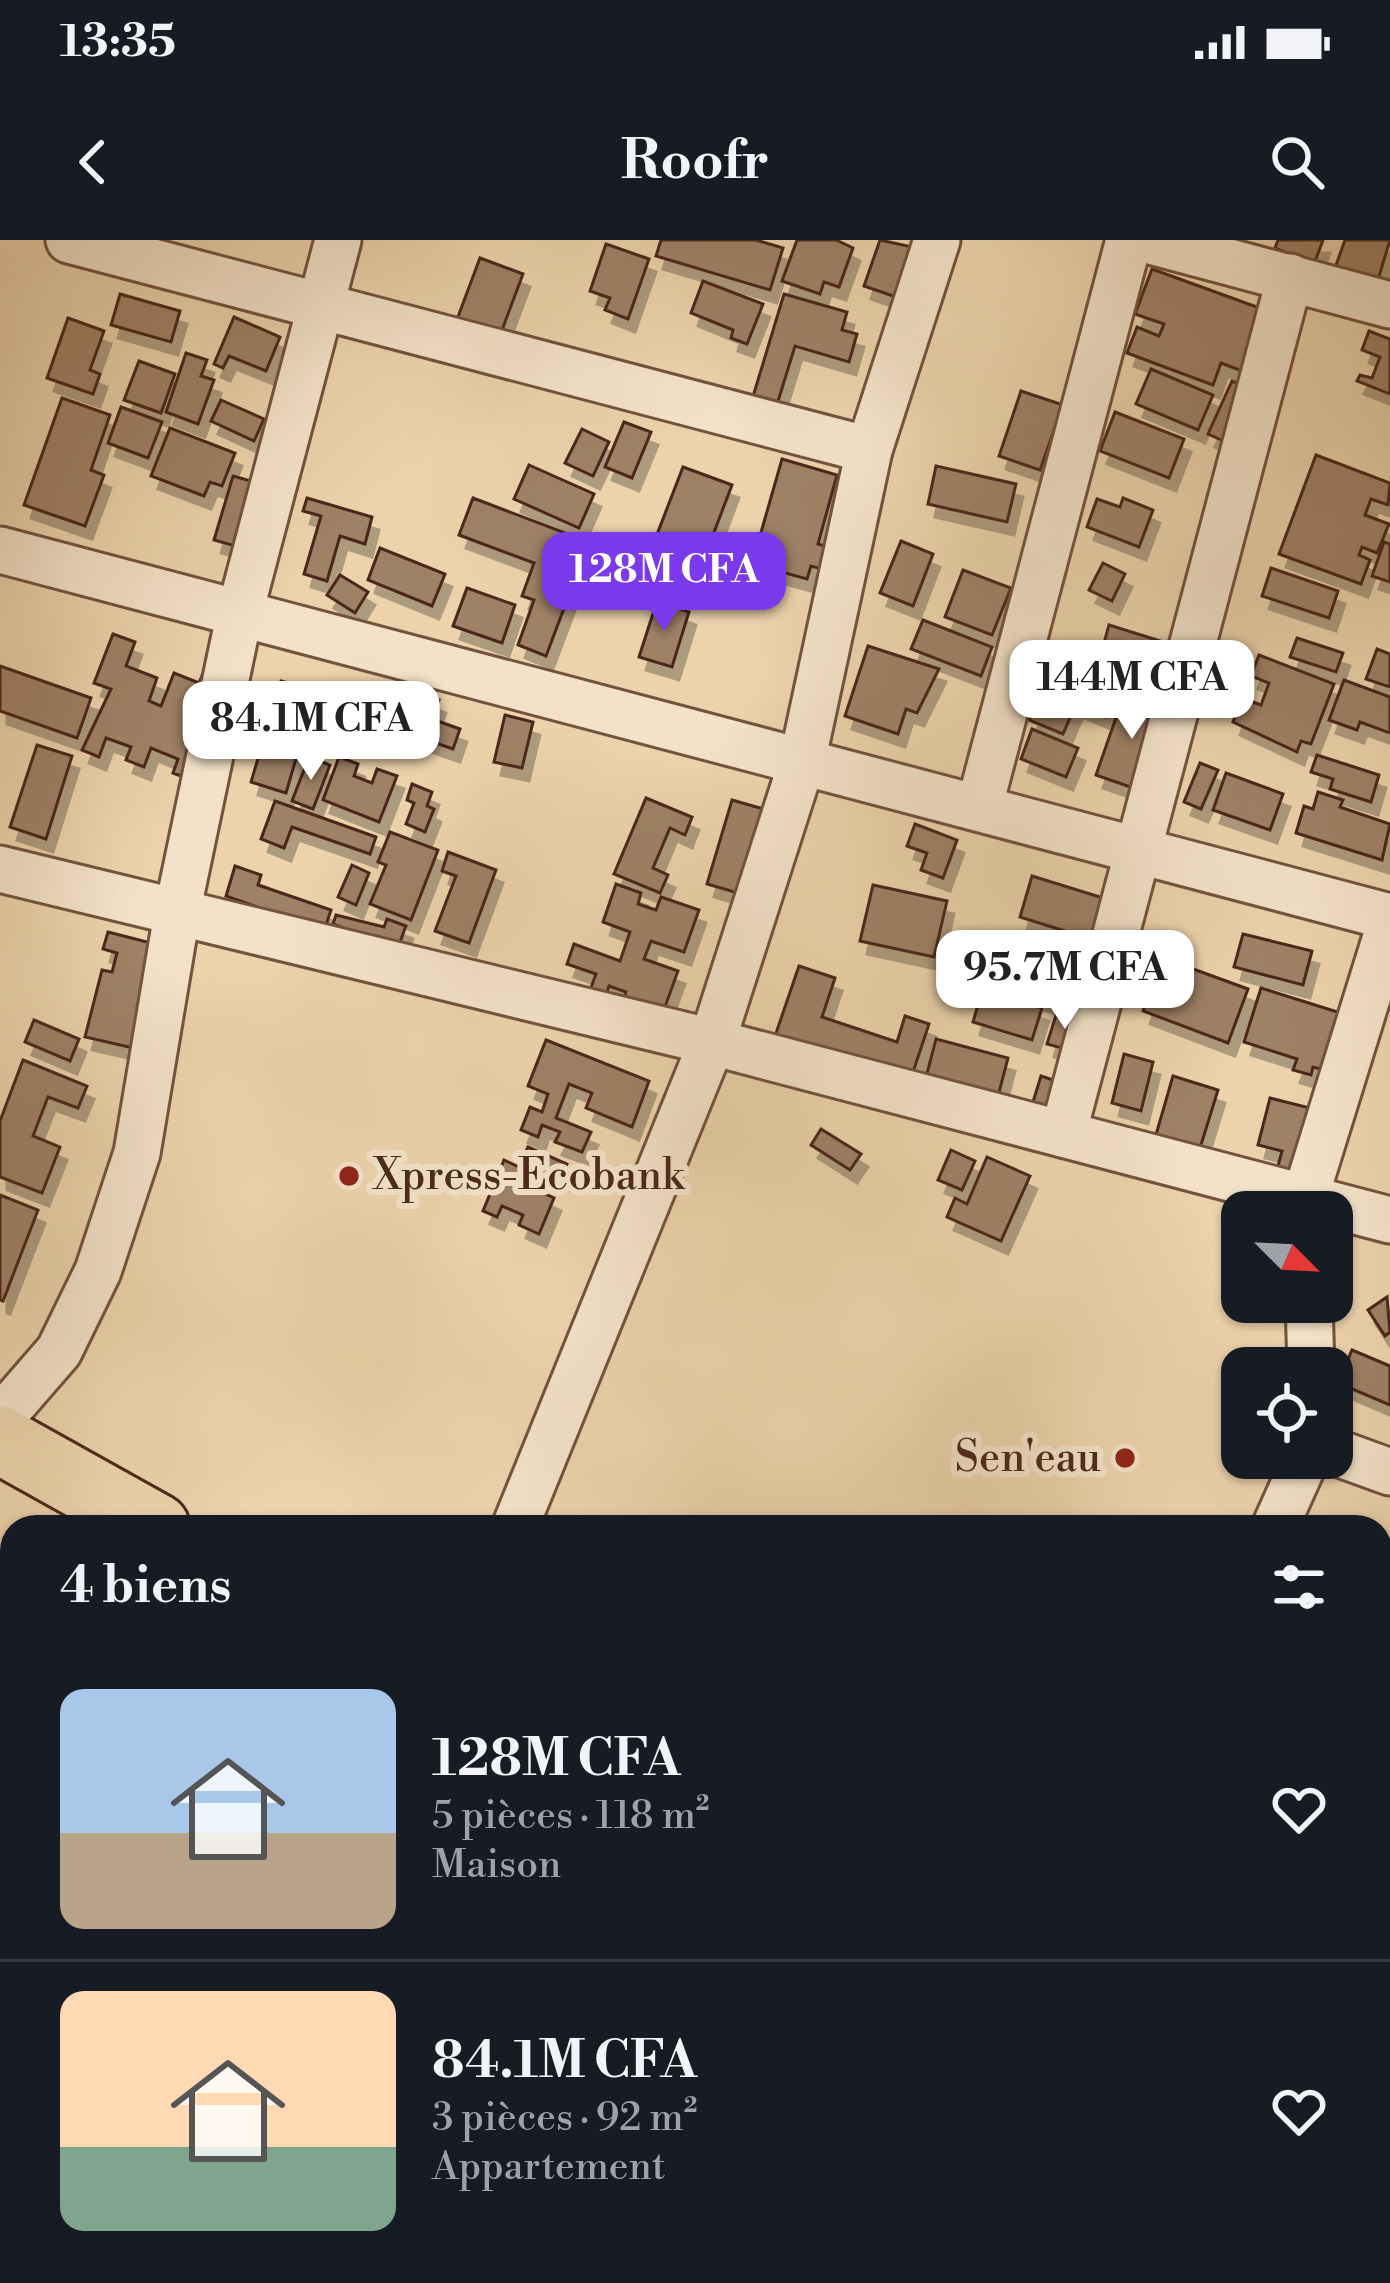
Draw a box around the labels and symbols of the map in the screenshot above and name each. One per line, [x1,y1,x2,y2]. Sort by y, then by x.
pin: 128M CFA [540,532,788,634]
pin: 144M CFA [1008,640,1256,742]
pin: 84.1M CFA [174,681,448,783]
pin: 95.7M CFA [928,930,1202,1032]
place label: Xpress-Ecobank [372,1150,686,1203]
marker: Xpress-Ecobank [336,1163,362,1189]
north arrow [1221,1191,1353,1323]
place label: Sen'eau [955,1432,1101,1485]
marker: Sen'eau [1112,1445,1138,1471]

